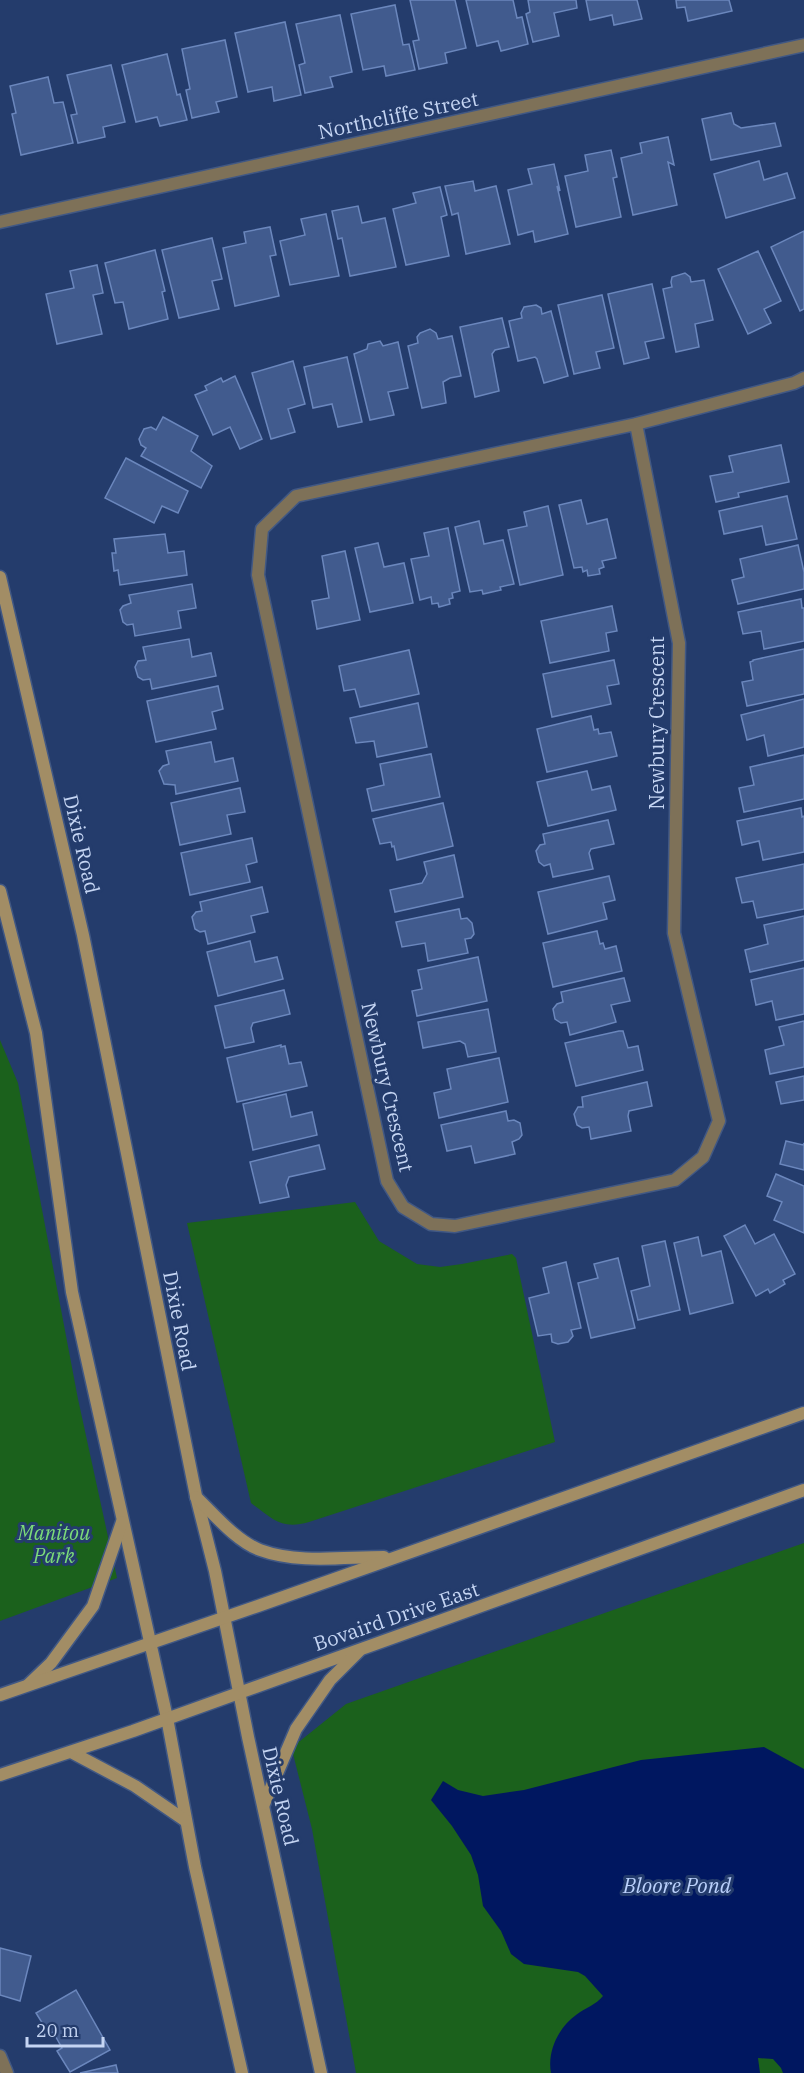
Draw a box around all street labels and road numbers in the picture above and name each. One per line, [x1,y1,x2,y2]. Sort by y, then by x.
street label: Northcliffe Street [315,85,481,145]
street label: Newbury Crescent [643,636,670,810]
street label: Dixie Road [57,792,107,896]
street label: Newbury Crescent [355,999,421,1175]
street label: Dixie Road [157,1269,203,1373]
street label: Bovaird Drive East [310,1575,482,1657]
street label: Dixie Road [256,1744,306,1848]

